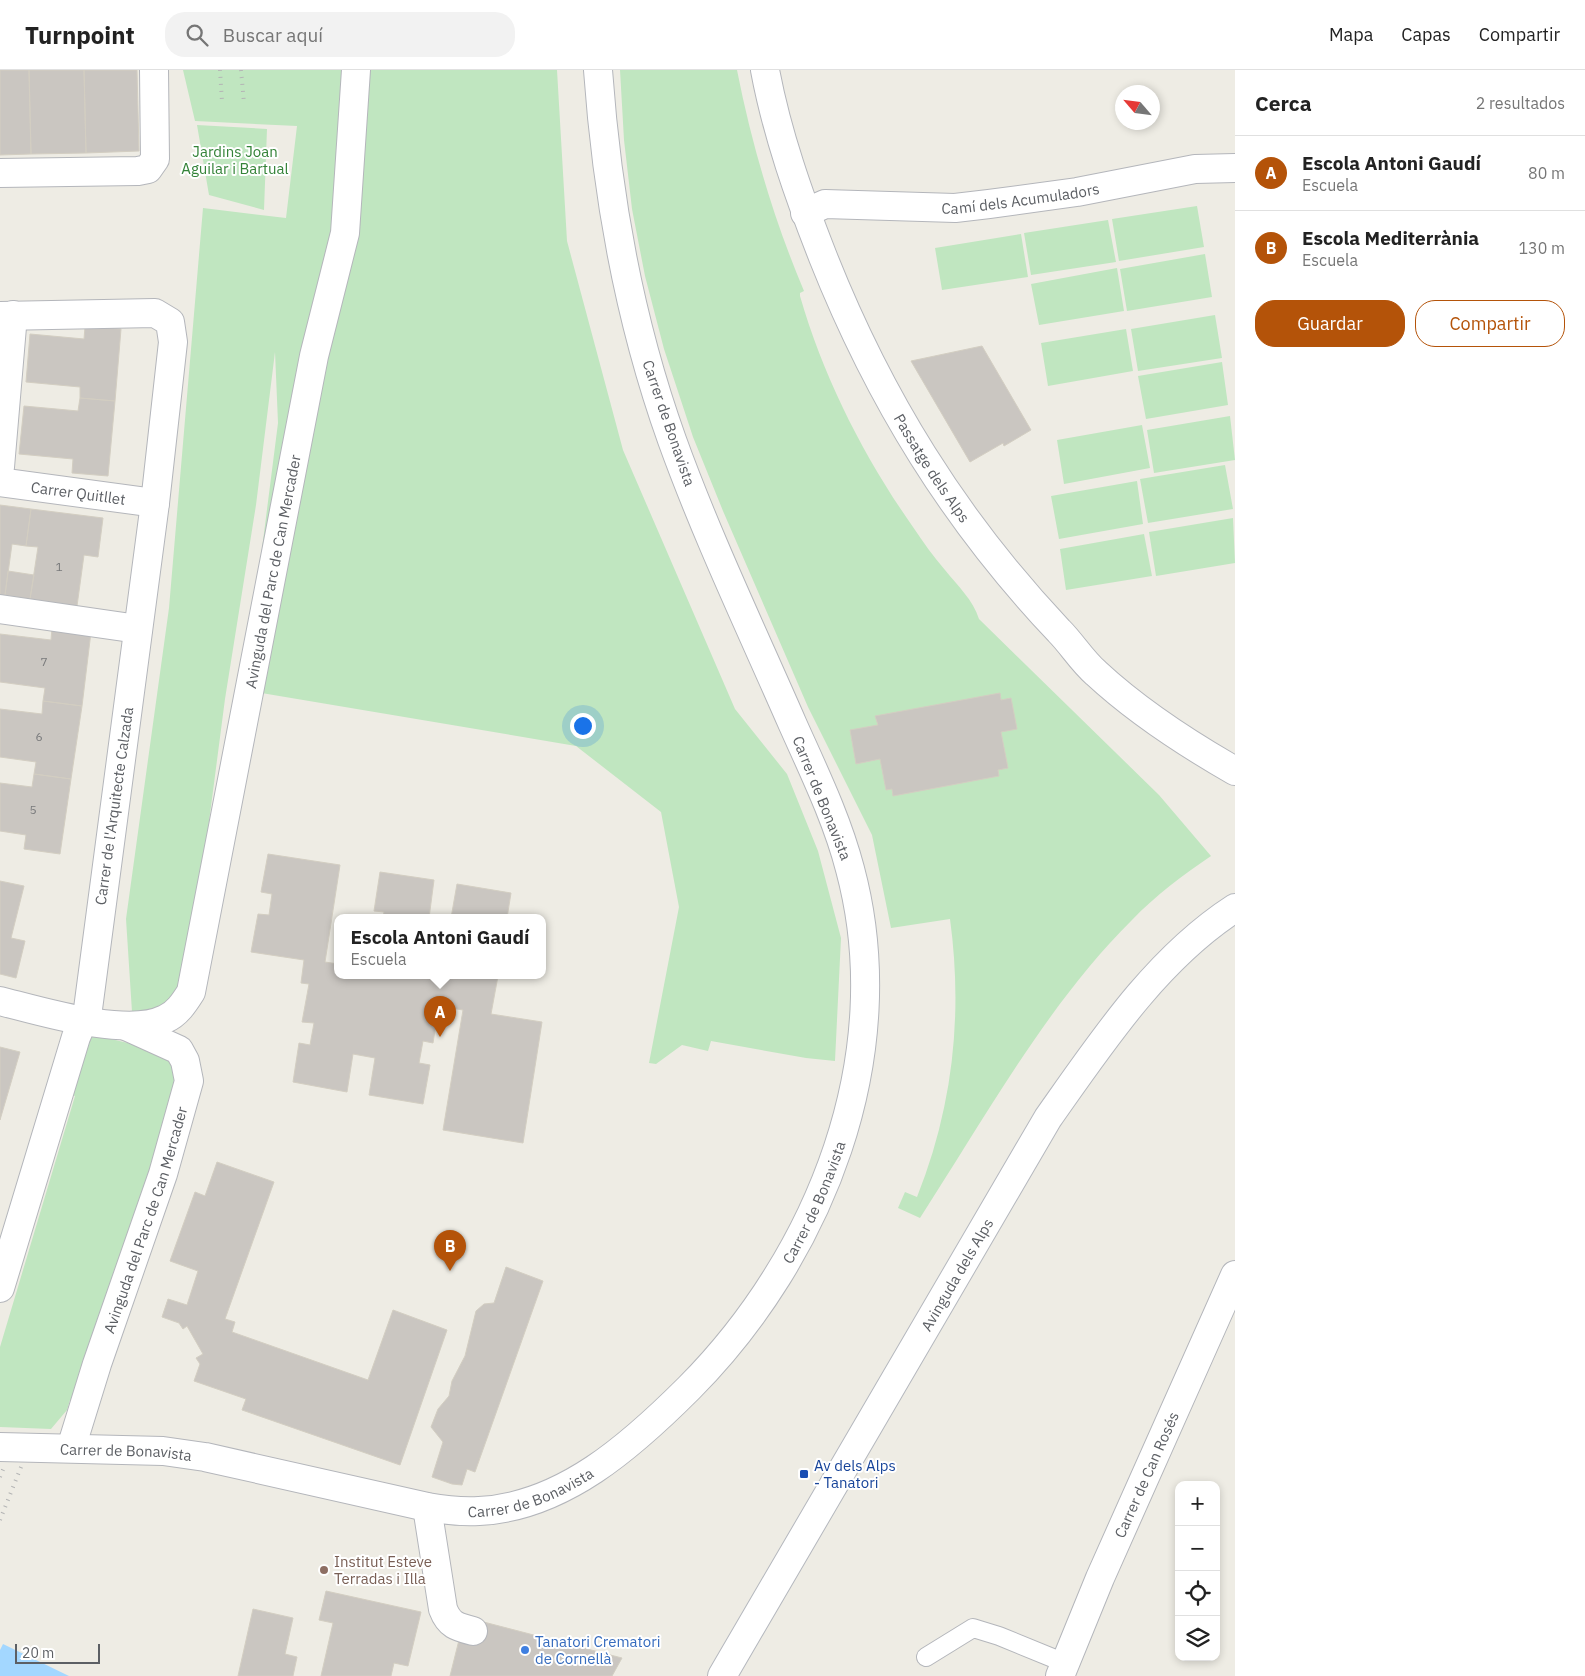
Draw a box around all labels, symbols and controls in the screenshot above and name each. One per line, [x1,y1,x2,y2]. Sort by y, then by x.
search box [165,12,515,57]
text: Turnpoint [25,19,135,51]
icon: search [183,21,211,49]
text: Buscar aquí [223,23,323,47]
text: Mapa [1329,23,1373,46]
text: Capas [1401,23,1451,46]
text: Compartir [1479,23,1560,46]
north arrow [1115,85,1160,130]
text: Cerca [1255,89,1312,117]
text: 2 resultados [1476,93,1565,113]
park label: Jardins Joan Aguilar i Bartual [181,142,289,178]
text: Escola Antoni Gaudí [1302,151,1481,175]
text: A [1266,163,1276,183]
text: 80 m [1528,163,1565,183]
text: Escuela [1302,175,1358,195]
street label: Camí dels Acumuladors [941,178,1101,218]
text: Escola Mediterrània [1302,226,1479,250]
text: B [1266,238,1276,258]
text: 130 m [1518,238,1565,258]
text: Escuela [1302,250,1358,270]
button: Guardar [1255,300,1405,347]
button: Compartir [1415,300,1565,347]
street label: Carrer de Bonavista [638,357,700,489]
street label: Passatge dels Alps [890,410,974,526]
street label: Avinguda del Parc de Can Mercader [240,452,304,690]
street label: Carrer Quitllet [30,477,127,508]
house number: 1 [55,559,63,574]
house number: 7 [40,654,48,669]
street label: Carrer de l'Arquitecte Calzada [91,706,137,906]
your location [570,713,596,739]
house number: 6 [35,729,43,744]
street label: Carrer de Bonavista [788,733,856,863]
house number: 5 [29,802,37,817]
popup [334,914,546,979]
text: Escola Antoni Gaudí [351,925,529,949]
text: Escuela [351,949,406,969]
pin: A [424,996,456,1037]
street label: Avinguda del Parc de Can Mercader [99,1104,191,1336]
street label: Carrer de Bonavista [778,1138,849,1267]
street label: Avinguda dels Alps [916,1215,997,1334]
pin: B [434,1230,466,1271]
street label: Carrer de Can Rosés [1110,1409,1182,1541]
street label: Carrer de Bonavista [60,1439,193,1465]
place label: Av dels Alps - Tanatori [814,1456,896,1492]
street label: Carrer de Bonavista [467,1463,597,1521]
marker: Av dels Alps - Tanatori [798,1468,810,1480]
map controls [1175,1481,1220,1661]
button: + [1175,1481,1220,1526]
button: − [1175,1526,1220,1571]
place label: Institut Esteve Terradas i Illa [334,1552,432,1588]
marker: Institut Esteve Terradas i Illa [318,1564,330,1576]
button: locate [1175,1571,1220,1616]
button: layers [1175,1616,1220,1661]
place label: Tanatori Crematori de Cornellà [535,1632,660,1668]
scale bar [15,1641,100,1664]
text: 20 m [22,1644,54,1662]
marker: Tanatori Crematori de Cornellà [519,1644,531,1656]

